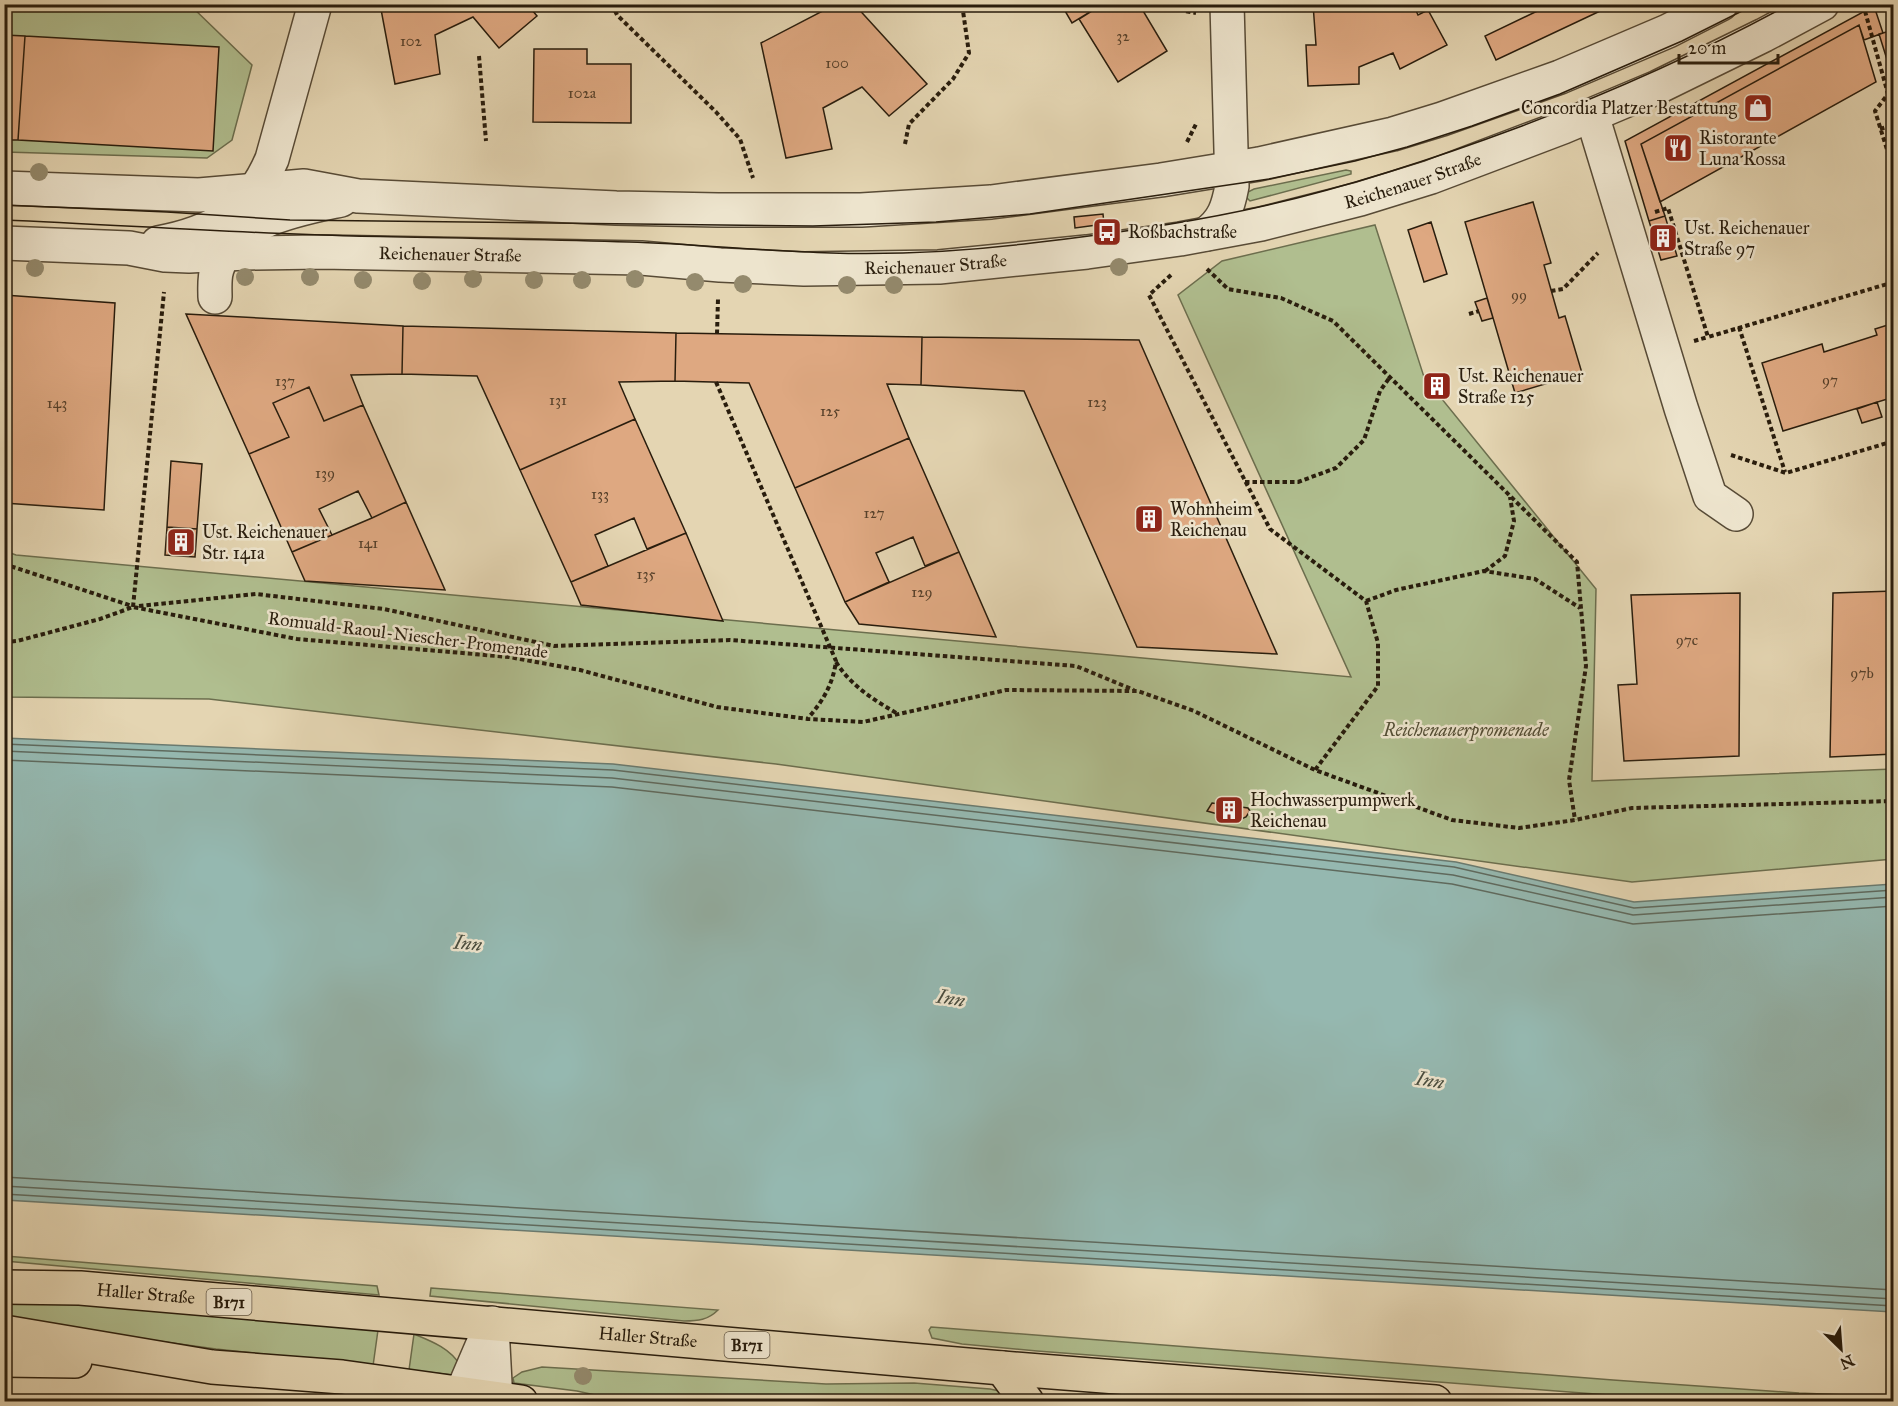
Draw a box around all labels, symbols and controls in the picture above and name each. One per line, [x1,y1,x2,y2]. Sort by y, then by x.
house number: 32 [1116,27,1130,45]
scale bar [1679,27,1778,65]
house number: 102 [400,32,423,50]
text: 20 m [1688,37,1726,59]
house number: 100 [825,54,849,72]
house number: 102a [568,84,597,102]
shop icon: Concordia Platzer Bestattung [1742,92,1774,124]
place label: Concordia Platzer Bestattung [1521,97,1738,120]
place label: Ristorante Luna Rossa [1699,127,1786,170]
restaurant icon: Ristorante Luna Rossa [1662,132,1694,164]
street label: Reichenauer Straße [1342,148,1484,214]
bus stop icon: Roßbachstraße [1091,216,1123,248]
place label: Ust. Reichenauer Straße 97 [1684,217,1810,260]
place label: Roßbachstraße [1128,221,1237,243]
building icon: Ust. Reichenauer Straße 97 [1647,222,1679,254]
street label: Reichenauer Straße [378,242,522,267]
street label: Reichenauer Straße [864,249,1008,279]
house number: 99 [1511,286,1527,304]
place label: Ust. Reichenauer Straße 125 [1458,365,1584,408]
building icon: Ust. Reichenauer Straße 125 [1421,370,1453,402]
house number: 97 [1822,371,1838,389]
house number: 137 [275,372,295,390]
house number: 131 [549,391,567,409]
house number: 123 [1087,393,1107,411]
house number: 143 [47,394,67,412]
house number: 125 [820,402,840,420]
house number: 139 [315,464,335,482]
house number: 133 [591,485,609,503]
place label: Wohnheim Reichenau [1170,498,1253,541]
building icon: Wohnheim Reichenau [1133,503,1165,535]
house number: 127 [864,504,884,522]
place label: Ust. Reichenauer Str. 141a [202,521,328,564]
building icon: Ust. Reichenauer Str. 141a [165,526,197,558]
house number: 141 [358,534,378,552]
house number: 135 [637,565,655,583]
house number: 129 [911,583,933,601]
street label: Romuald-Raoul-Niescher-Promenade [267,607,549,663]
house number: 97c [1676,631,1698,649]
house number: 97b [1850,664,1874,682]
park label: Reichenauerpromenade [1382,719,1550,742]
place label: Hochwasserpumpwerk Reichenau [1250,789,1416,832]
building icon: Hochwasserpumpwerk Reichenau [1213,794,1245,826]
water label: Inn [452,929,484,956]
water label: Inn [934,984,968,1012]
water label: Inn [1413,1066,1447,1094]
street label: Haller Straße [96,1278,196,1309]
road number: B171 [206,1289,252,1315]
north arrow [1811,1319,1871,1379]
street label: Haller Straße [598,1322,698,1353]
road number: B171 [724,1332,770,1358]
text: N [1837,1351,1857,1374]

